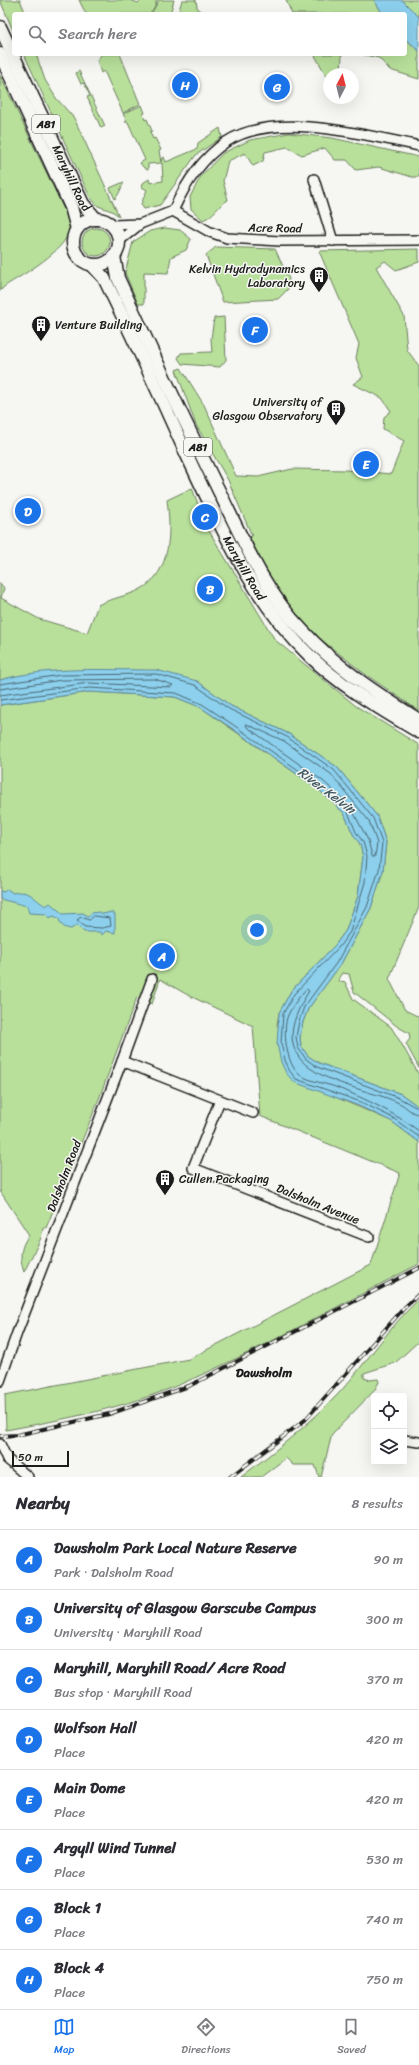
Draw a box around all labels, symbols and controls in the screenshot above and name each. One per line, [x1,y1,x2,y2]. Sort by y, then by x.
search box [12,12,407,56]
text: Search here [58,21,137,47]
icon: search [26,23,48,45]
north arrow [323,68,359,104]
pin: H [172,70,198,100]
pin: G [264,72,290,102]
road number: A81 [32,115,60,133]
street label: Maryhill Road [46,141,97,217]
street label: Acre Road [247,217,303,239]
place label: Kelvin Hydrodynamics Laboratory [189,258,306,294]
building icon: Kelvin Hydrodynamics Laboratory [308,265,330,293]
building icon: Venture Building [30,314,52,342]
place label: Venture Building [55,314,142,336]
pin: F [242,315,268,345]
place label: University of Glasgow Observatory [212,391,324,427]
building icon: University of Glasgow Observatory [325,398,347,426]
road number: A81 [184,438,212,456]
pin: E [353,449,379,479]
pin: D [15,496,41,526]
pin: C [192,502,218,532]
street label: Maryhill Road [217,532,272,606]
pin: B [197,574,223,604]
water label: River Kelvin [293,761,362,821]
your location [247,920,267,940]
pin: A [149,941,175,971]
street label: Dalsholm Road [40,1136,88,1215]
building icon: Cullen Packaging [154,1168,176,1196]
place label: Cullen Packaging [179,1168,269,1190]
street label: Dalsholm Avenue [273,1177,363,1231]
district label: Dawsholm [236,1361,292,1384]
map controls [371,1393,407,1465]
button: locate [371,1393,407,1429]
button: layers [371,1429,407,1465]
text: 50 m [18,1448,43,1467]
scale bar [12,1449,69,1468]
text: Nearby [16,1488,70,1518]
text: 8 results [351,1492,403,1515]
text: Dawsholm Park Local Nature Reserve [54,1535,297,1561]
text: A [25,1548,33,1571]
text: 90 m [373,1548,403,1571]
text: Park · Dalsholm Road [54,1561,173,1584]
text: University of Glasgow Garscube Campus [54,1595,316,1621]
text: B [25,1608,33,1631]
text: 300 m [366,1608,403,1631]
text: University · Maryhill Road [54,1621,202,1644]
text: Maryhill, Maryhill Road/ Acre Road [54,1655,285,1681]
text: C [25,1668,33,1691]
text: 370 m [367,1668,403,1691]
text: Bus stop · Maryhill Road [54,1681,192,1704]
text: Wolfson Hall [54,1715,136,1741]
text: D [25,1728,33,1751]
text: 420 m [366,1728,403,1751]
text: Place [54,1741,85,1764]
text: Main Dome [54,1775,126,1801]
text: E [25,1788,33,1811]
text: 420 m [366,1788,403,1811]
text: Place [54,1801,85,1824]
text: Argyll Wind Tunnel [54,1835,176,1861]
text: F [25,1848,33,1871]
text: 530 m [366,1848,403,1871]
text: Place [54,1861,85,1884]
text: Block 1 [54,1895,101,1921]
text: G [25,1908,33,1931]
text: 740 m [366,1908,403,1931]
text: Place [54,1921,85,1944]
text: Block 4 [54,1955,104,1981]
text: H [24,1968,34,1991]
text: 750 m [366,1968,403,1991]
text: Place [54,1981,85,2004]
tab: Map [53,2016,75,2059]
tab: Directions [181,2016,231,2059]
tab: Saved [337,2016,366,2059]

